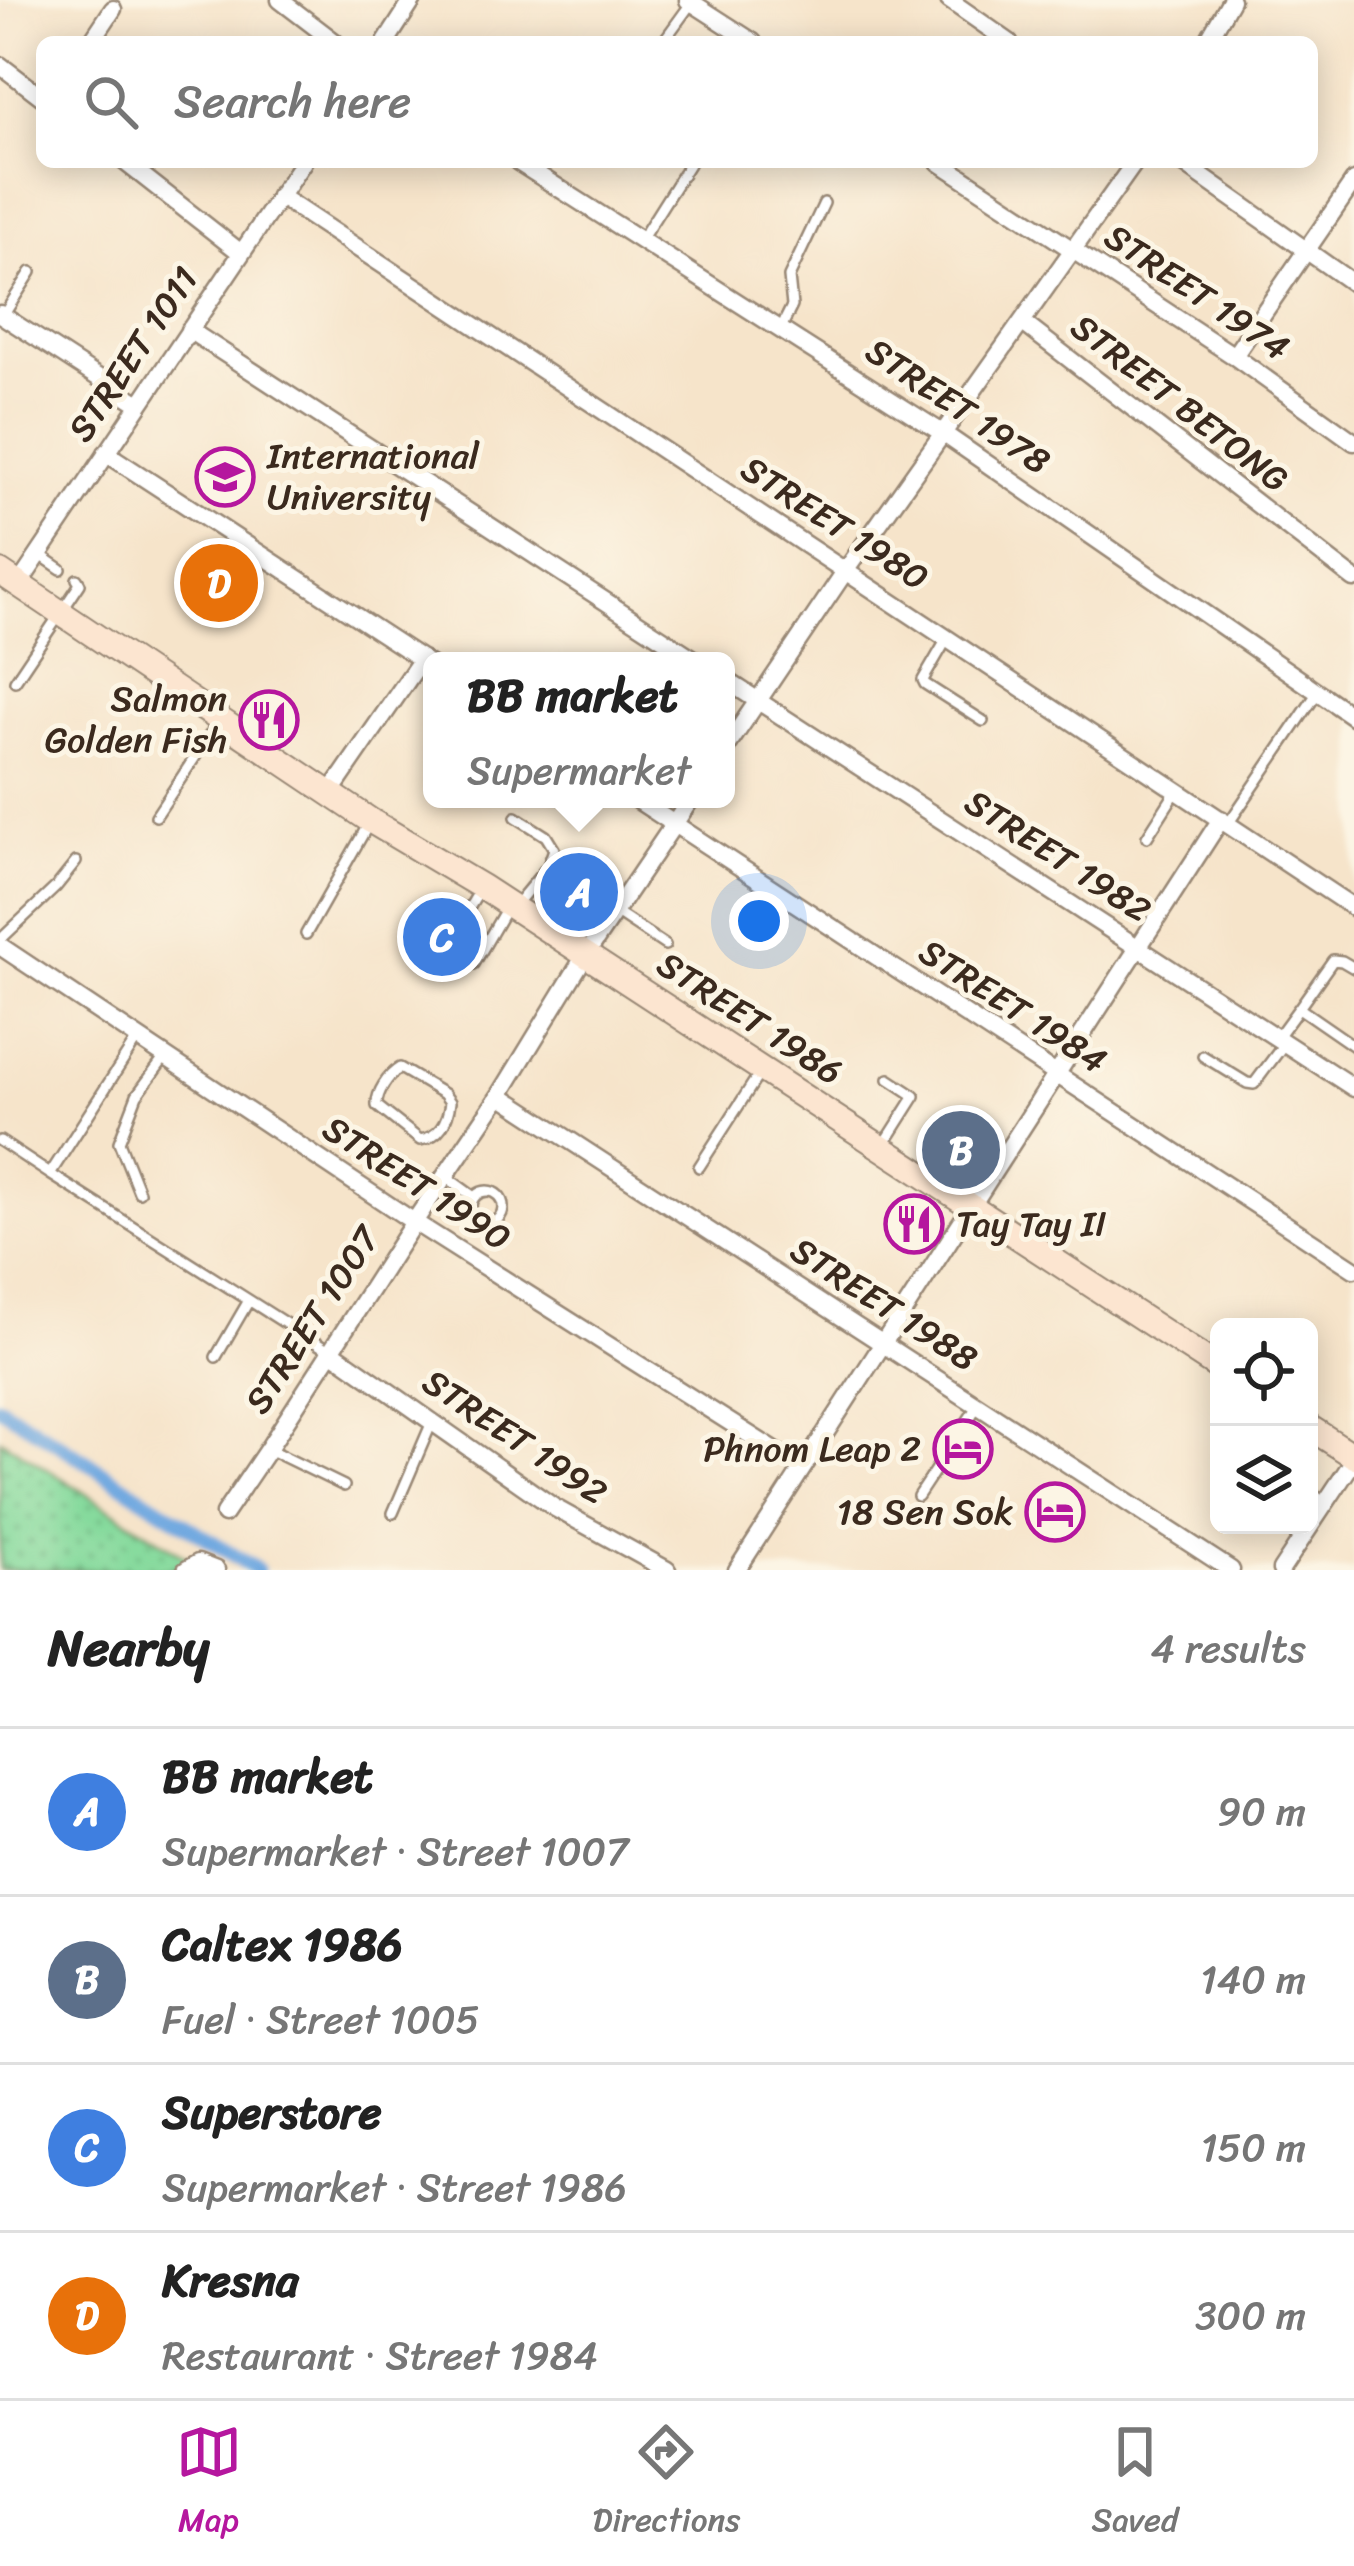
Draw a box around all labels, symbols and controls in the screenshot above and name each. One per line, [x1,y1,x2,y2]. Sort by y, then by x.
search box [36,36,1318,168]
text: Search here [174,62,411,142]
icon: search [78,69,144,135]
street label: STREET 1974 [1091,206,1303,378]
street label: STREET 1011 [50,253,216,455]
street label: STREET BETONG [1056,296,1304,510]
street label: STREET 1978 [852,320,1064,492]
place label: International University [266,424,480,529]
street label: STREET 1980 [728,438,942,608]
school or university icon: International University [194,446,256,508]
pin: D [180,538,258,628]
popup [423,652,735,808]
text: BB market [467,656,678,736]
place label: Salmon Golden Fish [45,667,227,772]
restaurant icon: Salmon Golden Fish [238,689,300,751]
text: Supermarket [467,736,691,805]
street label: STREET 1982 [951,771,1165,941]
pin: A [540,847,618,937]
your location [729,891,789,951]
pin: C [403,892,481,982]
street label: STREET 1984 [906,921,1120,1091]
street label: STREET 1986 [644,933,856,1103]
street label: STREET 1990 [309,1098,525,1268]
pin: B [922,1105,1000,1195]
place label: Tay Tay II [956,1192,1106,1256]
restaurant icon: Tay Tay II [883,1193,945,1255]
street label: STREET 1007 [227,1211,398,1427]
street label: STREET 1988 [777,1219,991,1389]
map controls [1210,1318,1318,1534]
button: locate [1210,1318,1318,1426]
street label: STREET 1992 [409,1351,621,1523]
place label: Phnom Leap 2 [703,1417,921,1481]
hotel icon: Phnom Leap 2 [932,1418,994,1480]
button: layers [1210,1426,1318,1534]
place label: 18 Sen Sok [837,1480,1013,1544]
hotel icon: 18 Sen Sok [1024,1481,1086,1543]
text: Nearby [48,1603,209,1693]
text: 4 results [1151,1614,1306,1683]
text: BB market [162,1737,373,1817]
text: A [74,1777,100,1846]
text: 90 m [1217,1777,1306,1846]
text: Supermarket · Street 1007 [162,1817,629,1886]
text: Caltex 1986 [162,1905,403,1985]
text: B [75,1945,99,2014]
text: 140 m [1200,1945,1306,2014]
text: Fuel · Street 1005 [162,1985,479,2054]
text: Superstore [162,2073,382,2153]
text: C [75,2113,99,2182]
text: 150 m [1201,2113,1306,2182]
text: Supermarket · Street 1986 [162,2153,627,2222]
text: Kresna [162,2241,299,2321]
text: D [75,2281,99,2350]
text: 300 m [1195,2281,1306,2350]
text: Restaurant · Street 1984 [162,2321,598,2390]
tab: Map [176,2419,242,2549]
tab: Directions [593,2419,740,2549]
tab: Saved [1091,2419,1178,2549]

